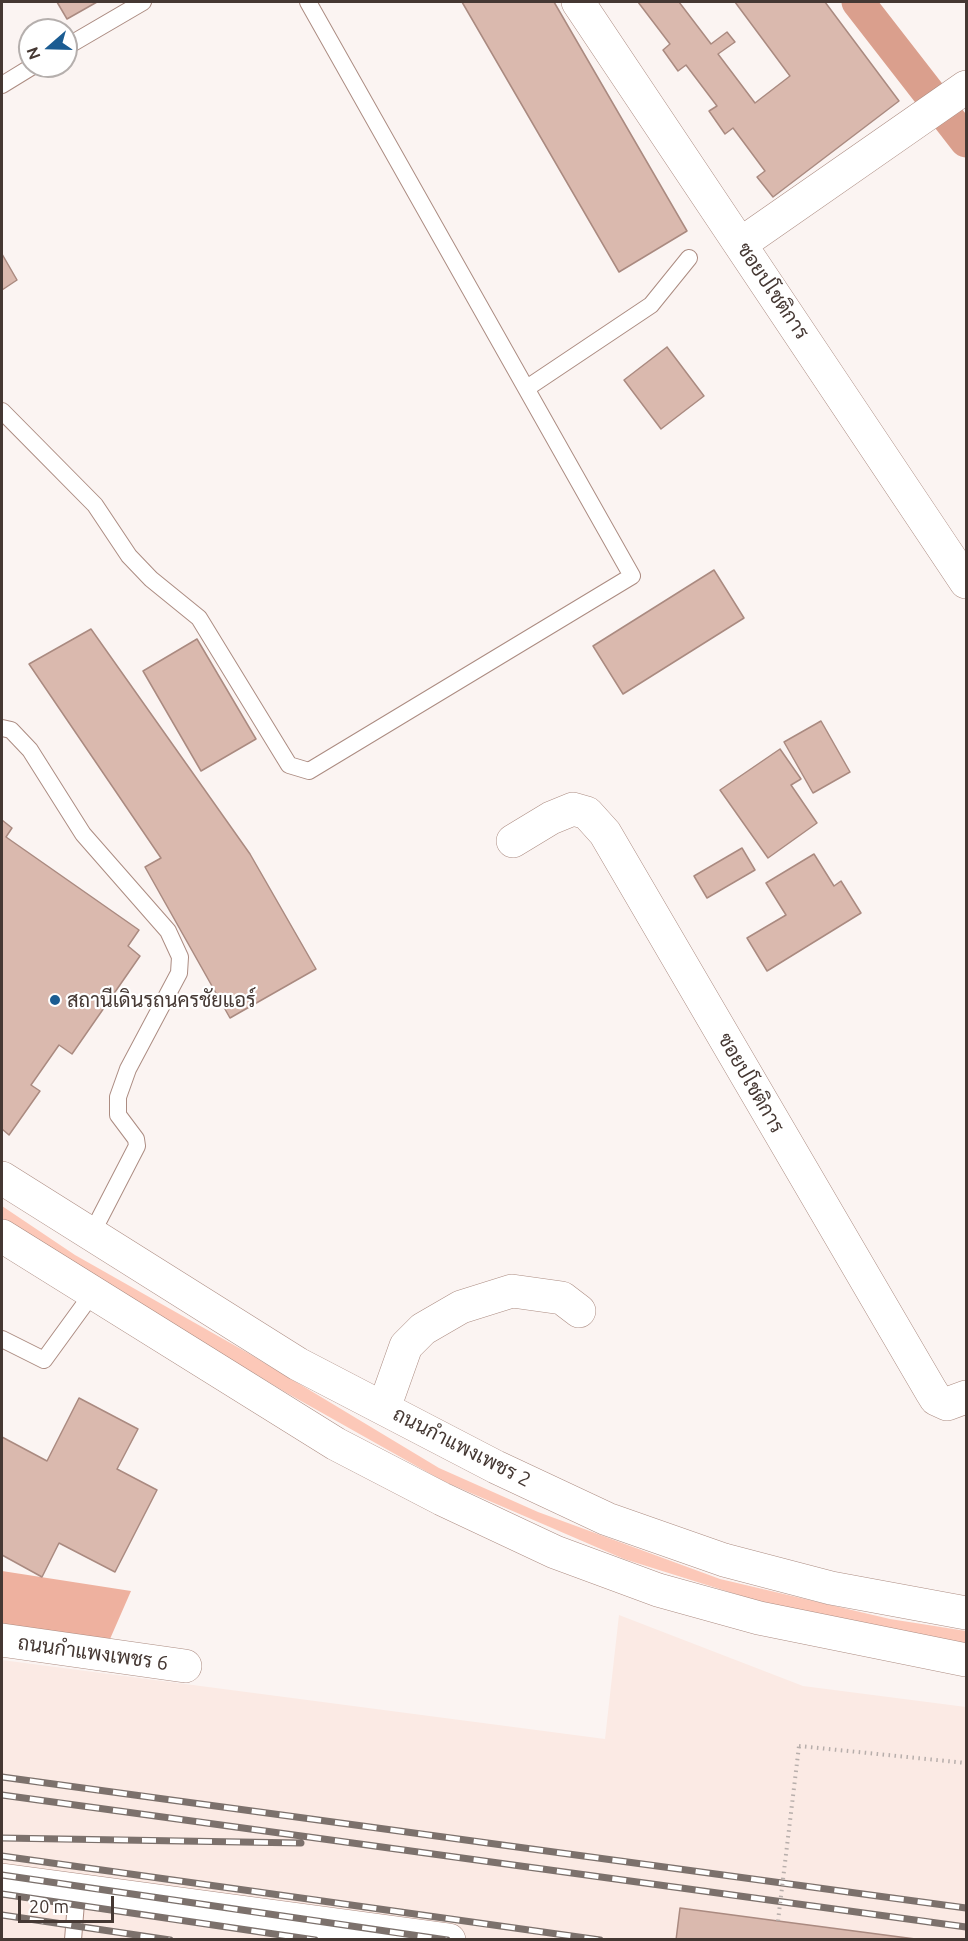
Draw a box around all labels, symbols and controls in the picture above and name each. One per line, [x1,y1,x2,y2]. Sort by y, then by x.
north arrow [18,18,78,78]
text: N [22,45,43,62]
street label: ซอยปโชติการ [732,238,814,344]
place label: สถานีเดินรถนครชัยแอร์ [67,988,256,1012]
marker: สถานีเดินรถนครชัยแอร์ [48,993,62,1007]
street label: ซอยปโชติการ [713,1029,789,1137]
street label: ถนนกำแพงเพชร 2 [389,1402,535,1492]
street label: ถนนกำแพงเพชร 6 [16,1631,170,1675]
scale bar [21,1884,117,1922]
text: 20 m [29,1896,69,1916]

